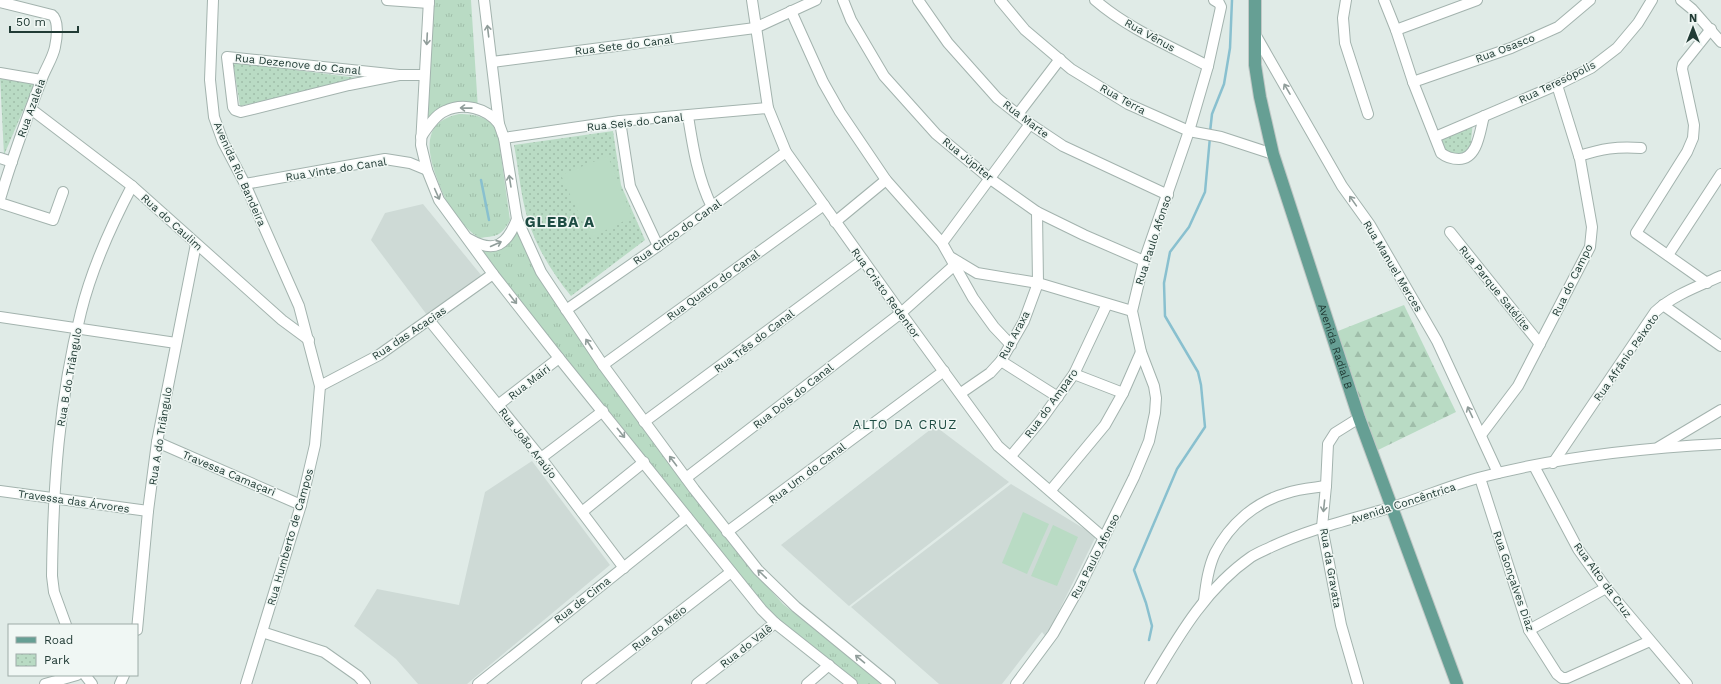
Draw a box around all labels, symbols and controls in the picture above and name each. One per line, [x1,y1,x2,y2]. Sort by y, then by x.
scale bar [10,8,78,34]
north arrow [1673,8,1713,48]
text: N [1689,12,1697,25]
text: 50 m [16,15,46,29]
street label: Rua Vênus [1122,16,1177,55]
one-way arrow [484,25,492,38]
street label: Rua Osasco [1474,31,1537,66]
one-way arrow [423,32,430,45]
street label: Rua Sete do Canal [574,33,675,58]
street label: Rua Dezenove do Canal [234,51,362,78]
street label: Rua Teresópolis [1517,58,1598,107]
street label: Rua Azaleia [15,77,48,139]
street label: Rua Terra [1098,82,1148,117]
one-way arrow [1282,83,1290,95]
street label: Rua Marte [1000,98,1051,141]
one-way arrow [460,104,473,112]
street label: Rua Seis do Canal [586,111,685,134]
street label: Avenida Rio Bandeira [211,120,268,228]
street label: Rua Júpiter [940,135,996,184]
street label: Rua Vinte do Canal [285,155,388,184]
one-way arrow [506,175,514,188]
one-way arrow [434,188,441,200]
street label: Rua do Caulim [138,191,205,253]
street label: Rua Paulo Afonso [1133,194,1174,287]
one-way arrow [1349,196,1357,207]
street label: Rua Cinco do Canal [631,197,725,268]
district label: GLEBA A [525,213,595,231]
street label: Rua Manuel Merces [1360,218,1425,314]
one-way arrow [490,240,502,247]
street label: Rua do Campo [1549,242,1596,318]
street label: Rua Parque Satélite [1456,243,1533,334]
street label: Rua Cristo Redentor [848,246,923,341]
street label: Rua Quatro do Canal [664,247,763,323]
one-way arrow [508,294,517,305]
street label: Avenida Radial B [1315,302,1355,391]
street label: Rua das Acacias [370,304,449,363]
street label: Rua Três do Canal [712,307,797,376]
street label: Rua Araxa [996,309,1033,362]
street label: Rua Afrânio Peixoto [1591,311,1662,404]
street label: Rua B do Triângulo [54,326,85,428]
one-way arrow [585,339,593,350]
street label: Rua Dois do Canal [751,361,836,432]
street label: Rua Mairi [506,362,553,403]
street label: Rua do Amparo [1022,366,1081,440]
street label: Rua A do Triângulo [146,386,175,486]
street label: Rua João Araújo [496,405,559,481]
one-way arrow [1466,407,1473,419]
district label: ALTO DA CRUZ [853,417,957,432]
one-way arrow [616,428,625,439]
street label: Rua Um do Canal [766,440,849,507]
street label: Travessa Camaçari [180,448,277,499]
one-way arrow [669,455,677,466]
street label: Rua Humberto de Campos [265,467,316,607]
street label: Avenida Concêntrica [1349,480,1457,527]
street label: Travessa das Árvores [17,486,131,516]
one-way arrow [1321,499,1328,512]
street label: Rua Paulo Afonso [1068,512,1123,601]
street label: Rua da Gravata [1317,527,1344,609]
street label: Rua Gonçalves Diaz [1490,529,1537,633]
street label: Rua Alto da Cruz [1571,540,1634,621]
one-way arrow [757,569,767,579]
street label: Rua de Cima [552,574,613,626]
street label: Rua do Meio [629,603,689,654]
street label: Rua do Valê [717,622,775,671]
legend [8,624,138,676]
text: Road [44,633,73,647]
text: Park [44,653,70,667]
one-way arrow [854,655,865,664]

